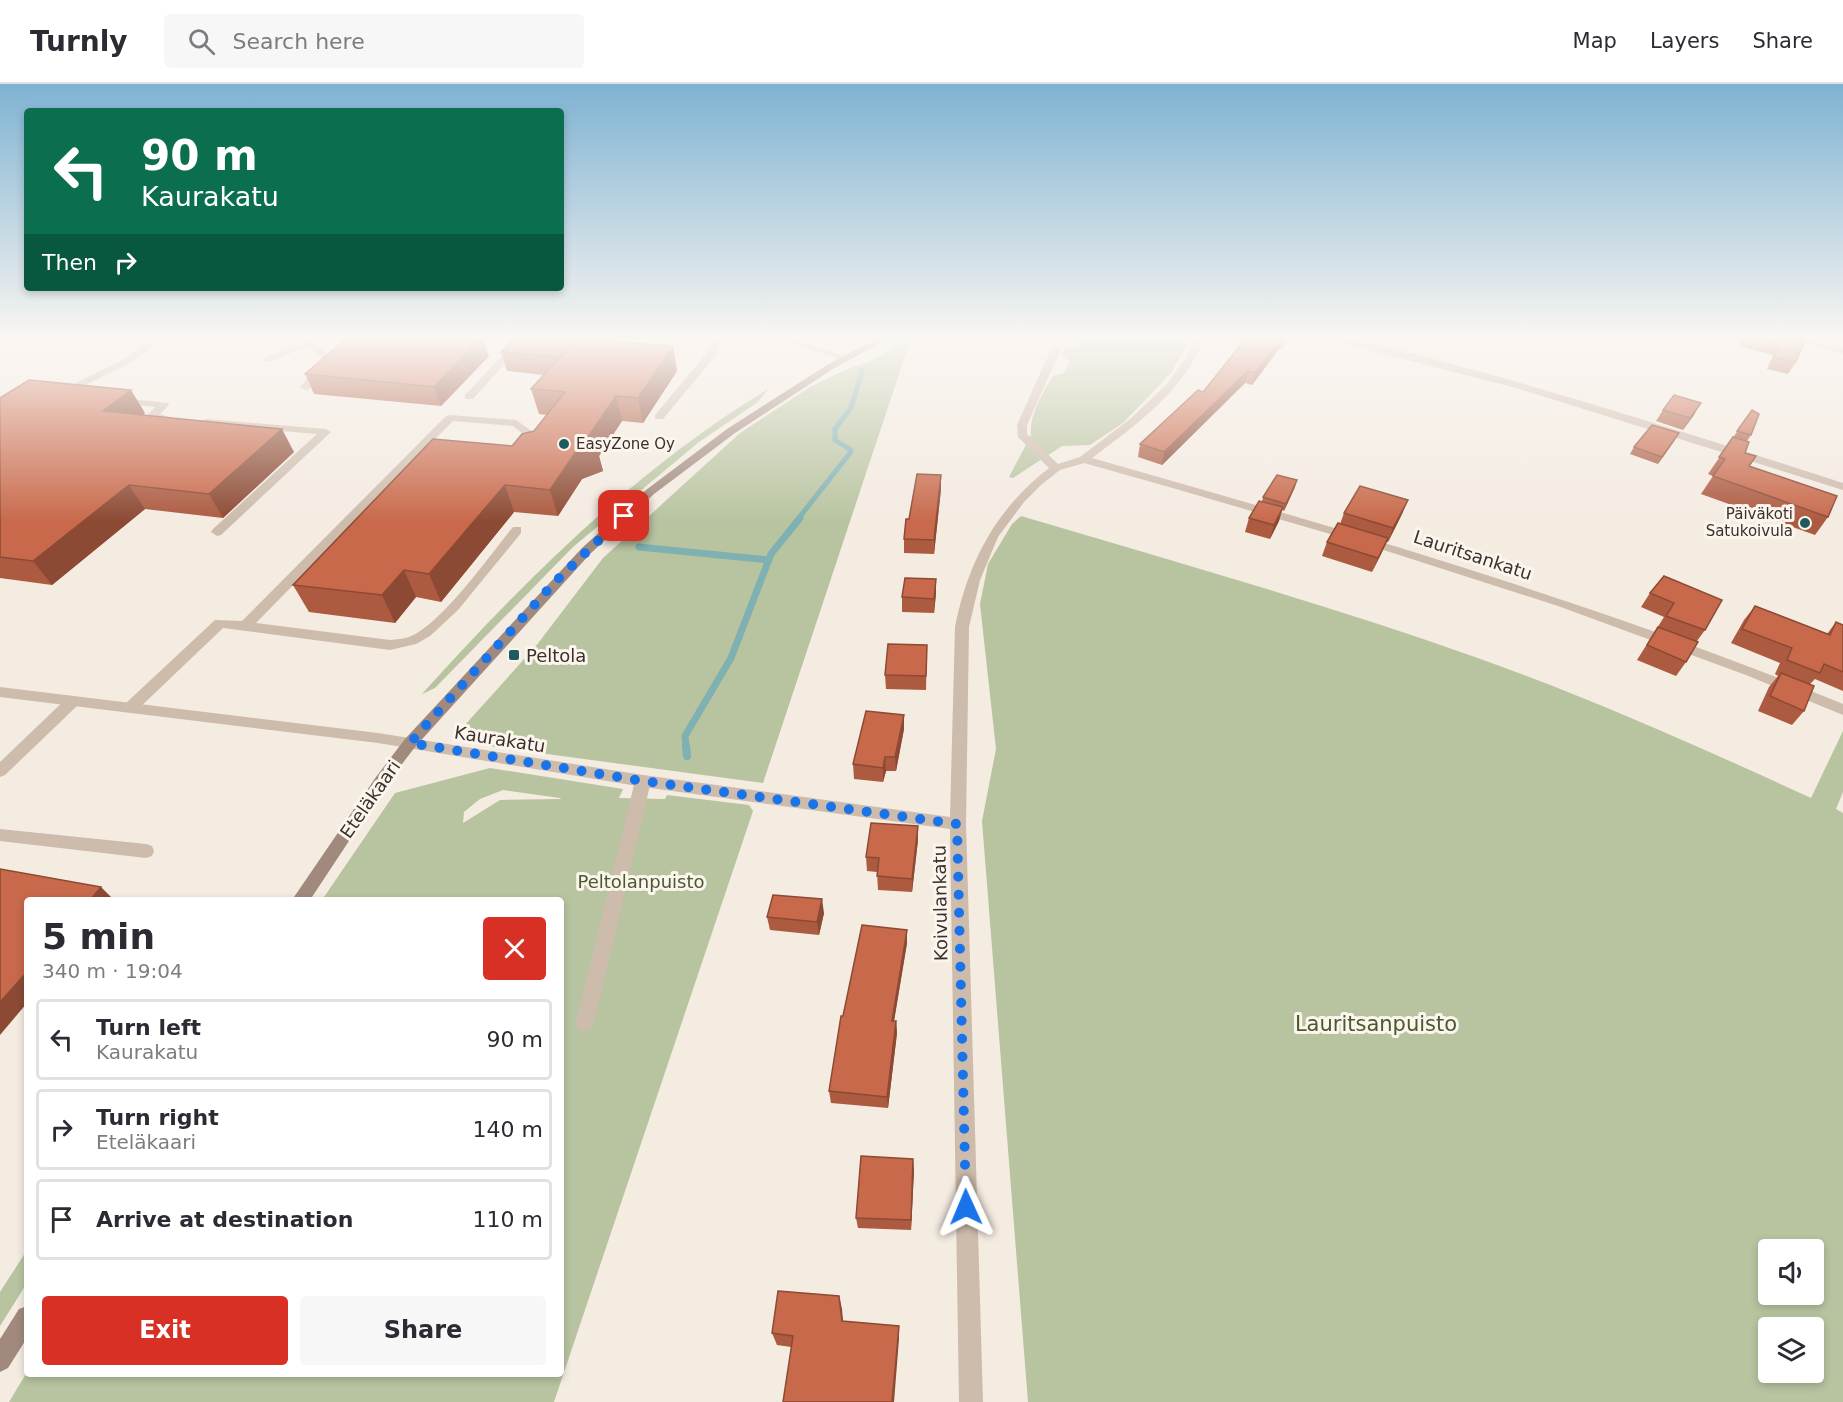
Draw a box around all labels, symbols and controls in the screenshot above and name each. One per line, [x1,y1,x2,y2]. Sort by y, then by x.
search box [164,14,584,68]
text: Turnly [30,25,128,58]
icon: search [185,25,218,58]
text: Search here [233,29,365,54]
text: Map [1573,29,1617,53]
text: Layers [1650,29,1719,53]
text: Share [1752,29,1813,53]
text: 90 m [141,131,258,180]
icon: left [42,132,120,210]
text: Kaurakatu [141,181,279,212]
icon: right [109,246,142,279]
text: Then [42,250,97,275]
place label: EasyZone Oy [576,435,675,453]
marker: EasyZone Oy [557,437,571,451]
pin [598,490,649,541]
icon: arrive [607,499,640,532]
place label: Päiväkoti Satukoivula [1706,505,1793,540]
marker: Päiväkoti Satukoivula [1798,516,1812,530]
street label: Lauritsankatu [1411,526,1535,584]
place label: Peltola [526,645,586,666]
marker: Peltola [507,648,521,662]
street label: Kaurakatu [453,721,547,757]
street label: Eteläkaari [336,756,404,842]
street label: Koivulankatu [928,845,952,961]
park label: Peltolanpuisto [577,871,705,892]
text: 5 min [42,916,155,957]
button: close [483,917,546,980]
text: 340 m · 19:04 [42,959,183,983]
park label: Lauritsanpuisto [1295,1012,1457,1036]
text: Turn left [96,1015,201,1040]
icon: left [45,1023,78,1056]
text: 90 m [487,1027,543,1052]
text: Kaurakatu [96,1040,198,1064]
text: Turn right [96,1105,219,1130]
icon: right [45,1113,78,1146]
text: 140 m [473,1117,543,1142]
text: Eteläkaari [96,1130,196,1154]
position arrow [934,1175,998,1239]
icon: arrive [45,1203,78,1236]
text: Arrive at destination [96,1207,353,1232]
text: 110 m [473,1207,543,1232]
map controls [1758,1239,1824,1383]
button: sound [1758,1239,1824,1305]
button: Exit [42,1296,288,1365]
button: Share [300,1296,546,1365]
button: layers [1758,1317,1824,1383]

